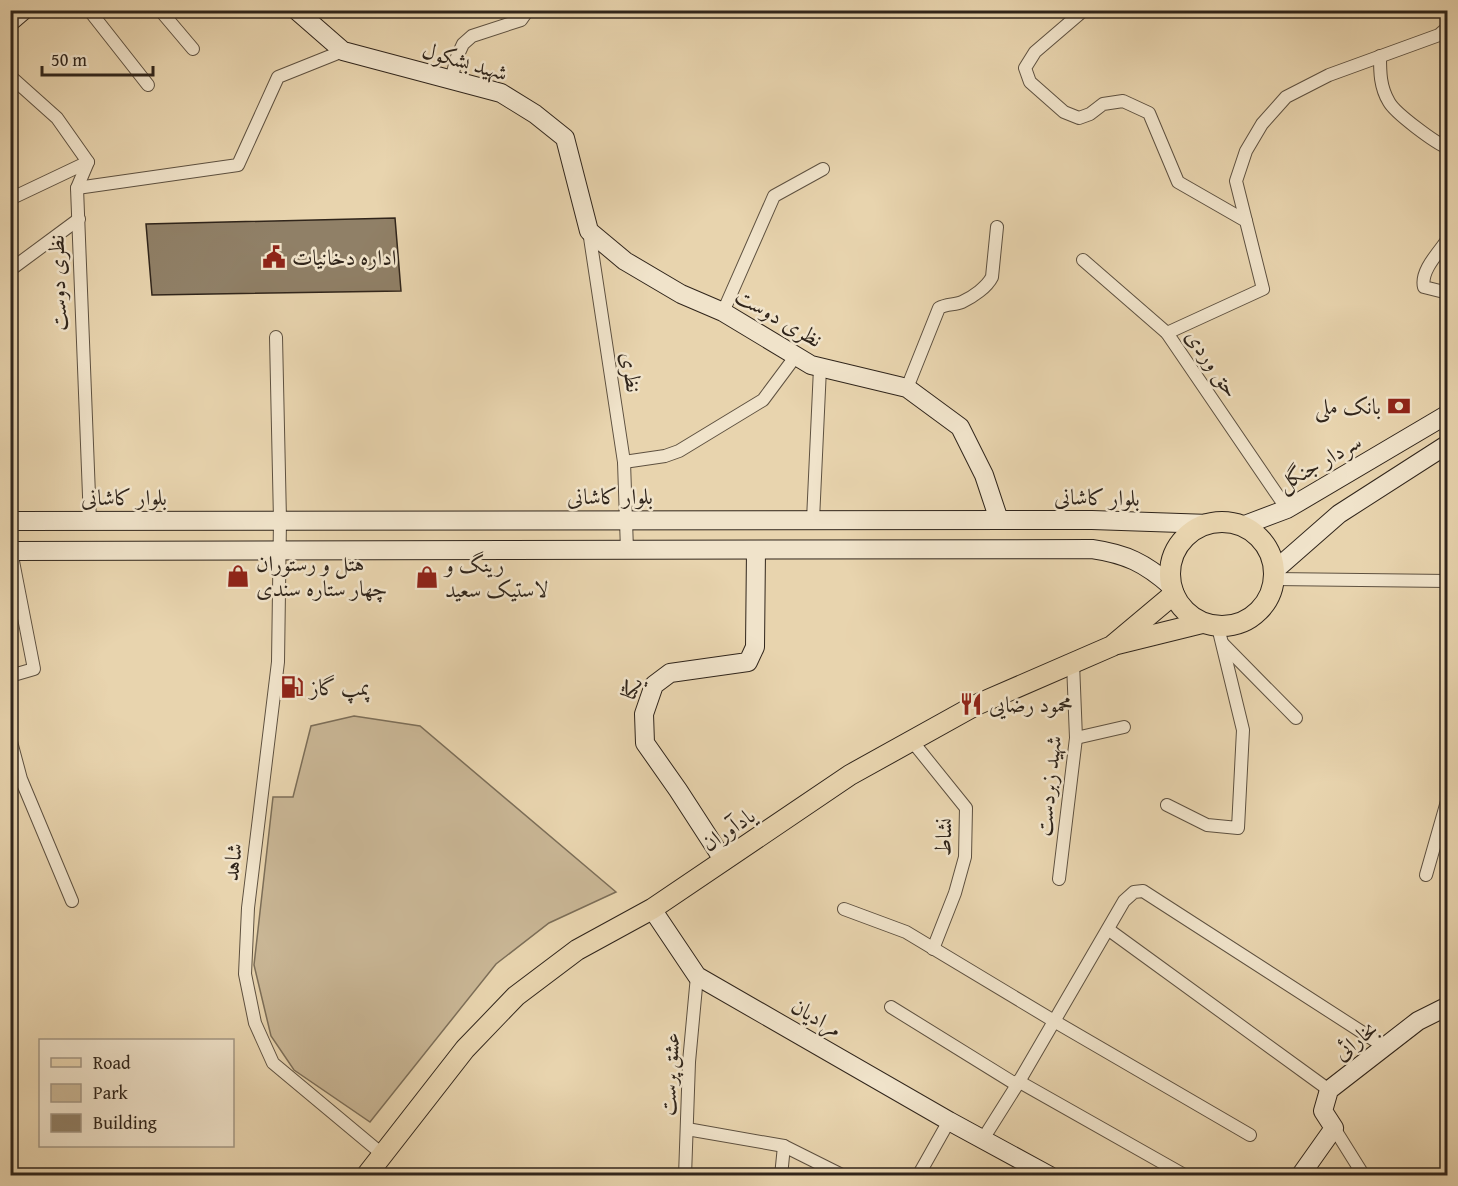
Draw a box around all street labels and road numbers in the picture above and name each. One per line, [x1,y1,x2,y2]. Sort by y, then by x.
street label: شهید بشکول [418,34,512,88]
street label: نظری دوست [39,234,75,332]
street label: نظری دوست [729,279,829,355]
street label: حق وردی [1178,322,1248,404]
street label: نظری [613,349,651,395]
street label: سردار جنگل [1271,425,1367,499]
street label: بلوار کاشانی [567,480,653,512]
street label: بلوار کاشانی [1054,480,1140,514]
street label: بلوار کاشانی [81,481,167,513]
street label: یکتا [612,670,651,705]
street label: شهید زبردست [1027,734,1069,838]
street label: یادآوران [695,798,763,859]
street label: نشاط [926,817,960,857]
street label: شاهد [214,841,250,883]
street label: مرادیان [785,990,849,1044]
street label: بخارائی [1326,1012,1384,1068]
street label: عشق پرست [651,1031,687,1117]

